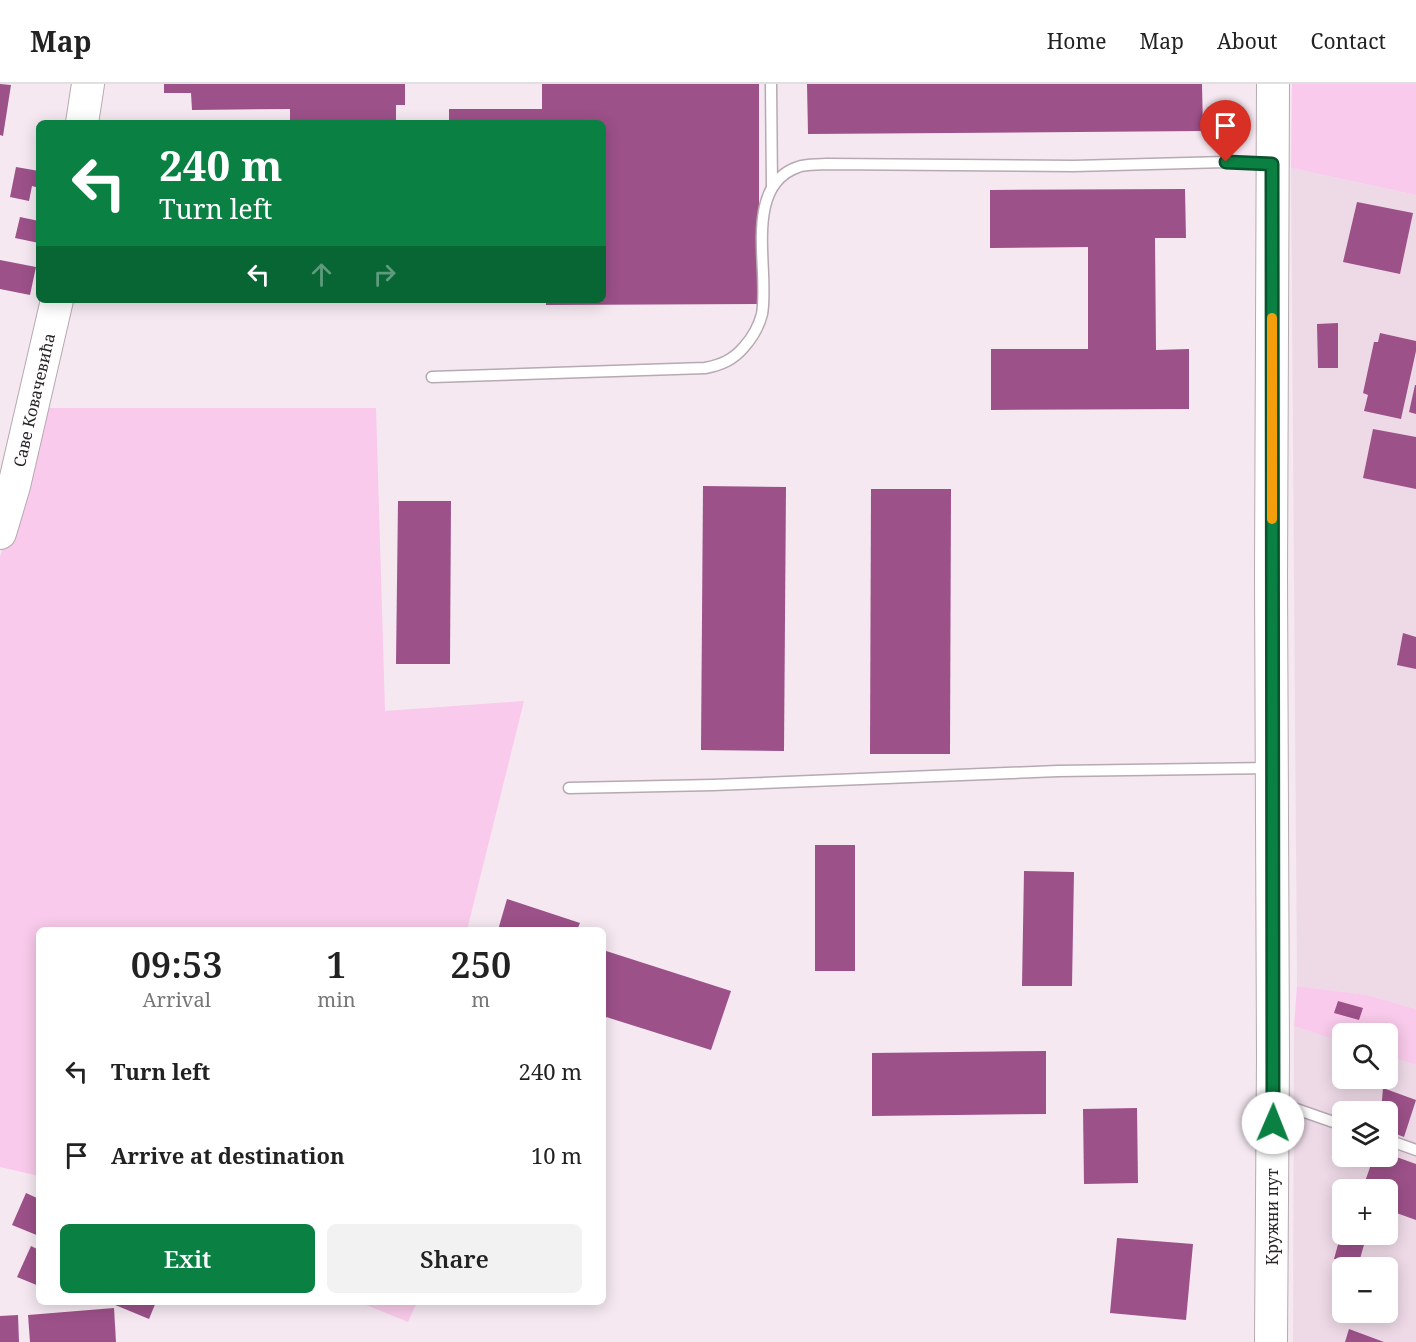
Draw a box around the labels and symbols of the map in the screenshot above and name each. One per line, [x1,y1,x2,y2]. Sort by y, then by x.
pin [1200,100,1251,162]
street label: Саве Ковачевића [8,331,60,469]
position arrow [1241,1091,1305,1155]
street label: Кружни пут [1261,1168,1283,1266]

